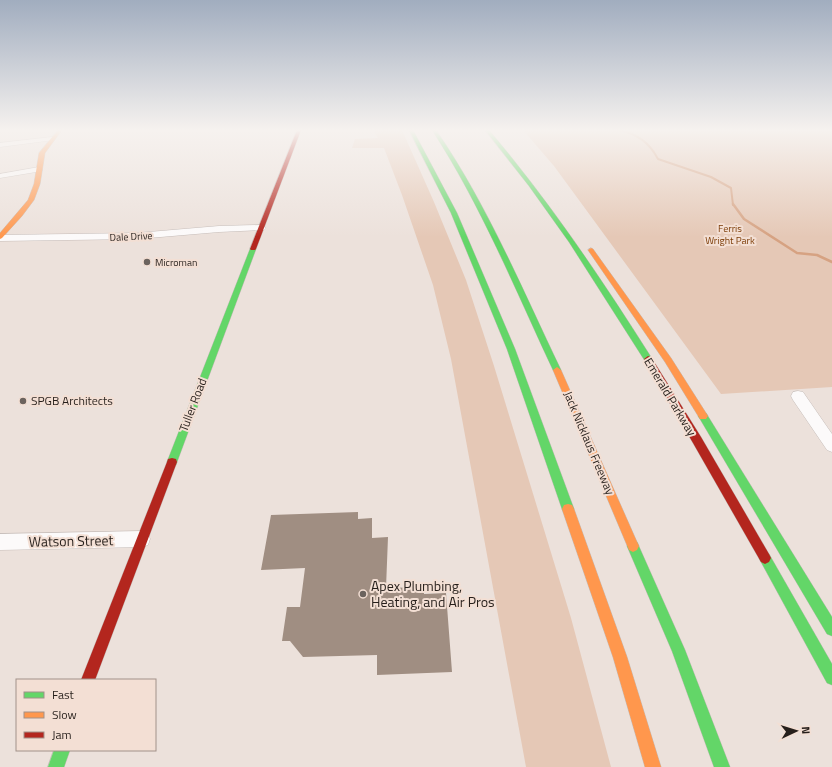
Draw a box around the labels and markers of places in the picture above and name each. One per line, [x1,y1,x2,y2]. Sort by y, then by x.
place label: Microman [155,255,197,270]
marker: Microman [142,257,152,267]
place label: SPGB Architects [31,391,113,410]
marker: SPGB Architects [18,396,28,406]
place label: Apex Plumbing, Heating, and Air Pros [371,575,495,612]
marker: Apex Plumbing, Heating, and Air Pros [358,589,368,599]

